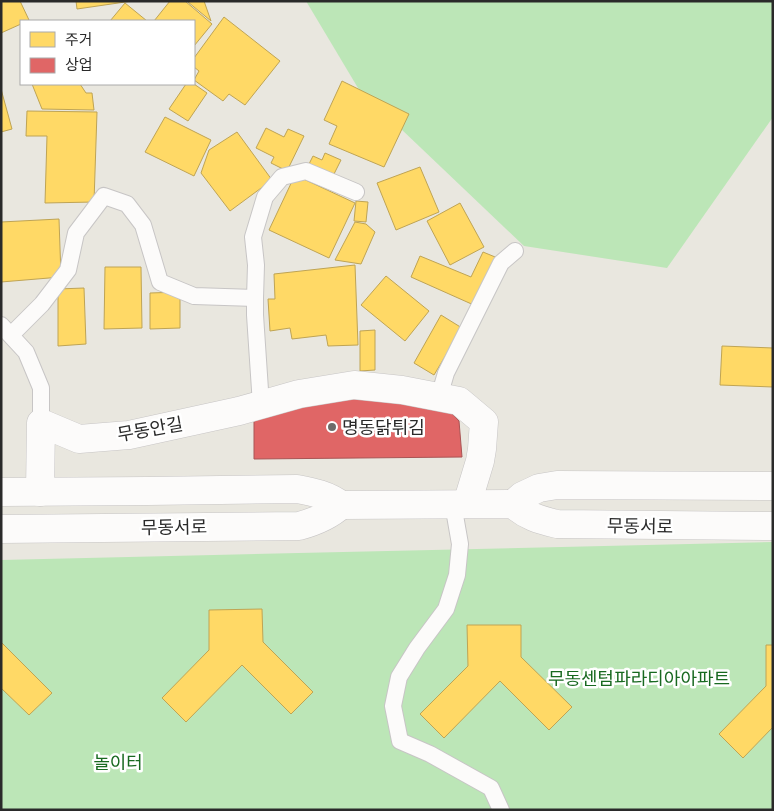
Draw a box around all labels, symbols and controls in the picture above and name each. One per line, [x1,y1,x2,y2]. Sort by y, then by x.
legend [20,20,195,85]
text: 주거 [65,30,93,49]
text: 상업 [65,55,93,74]
street label: 무동안길 [115,412,185,446]
place label: 명동닭튀김 [342,416,425,439]
marker: 명동닭튀김 [326,421,338,433]
street label: 무동서로 [607,514,673,538]
street label: 무동서로 [141,515,207,539]
park label: 무동센텀파라디아아파트 [548,667,730,690]
park label: 놀이터 [93,751,143,774]

